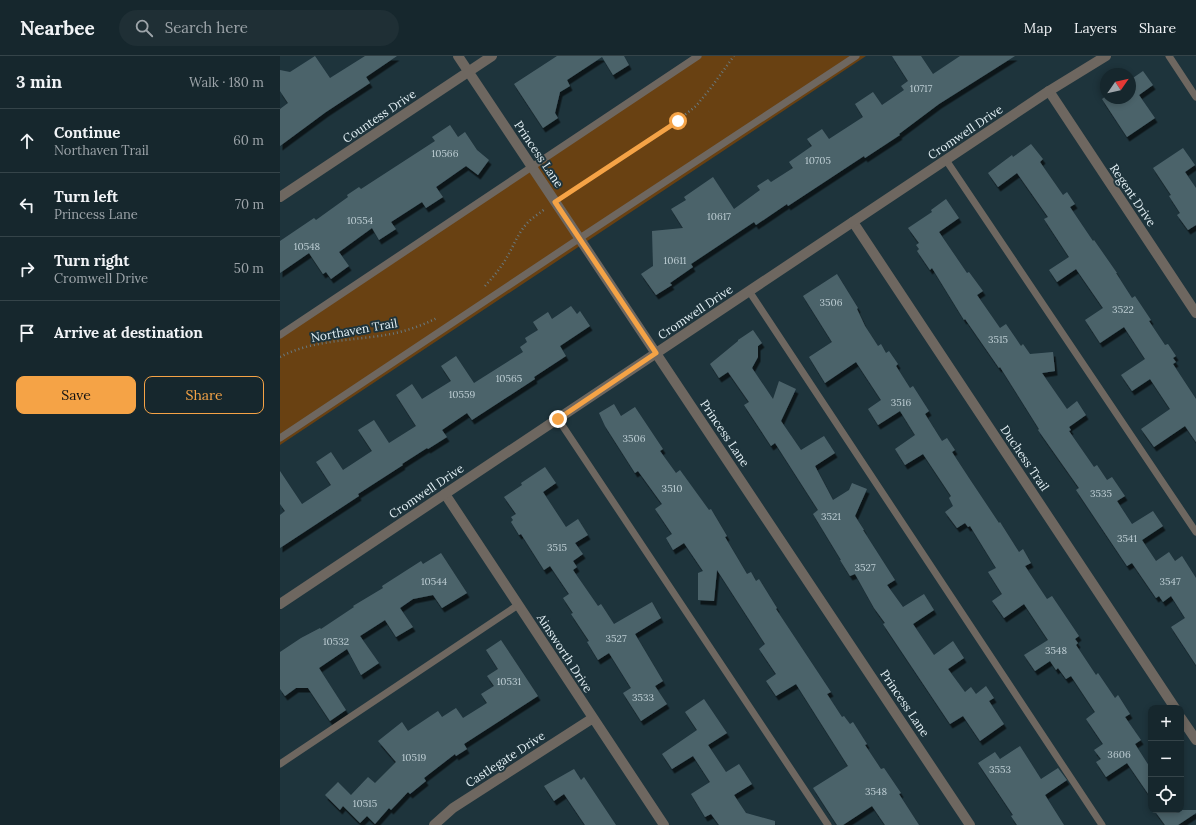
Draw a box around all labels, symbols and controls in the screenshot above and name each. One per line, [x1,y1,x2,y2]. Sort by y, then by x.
search box [119,10,399,46]
text: Nearbee [20,16,95,40]
icon: search [133,17,155,39]
text: Search here [165,18,248,37]
text: Map [1024,19,1052,37]
text: Layers [1074,19,1117,37]
text: Share [1139,19,1176,37]
north arrow [1100,68,1136,104]
text: 3 min [16,71,62,93]
text: Walk · 180 m [189,74,264,91]
house number: 10717 [910,82,933,95]
street label: Countess Drive [339,86,419,146]
street label: Cromwell Drive [925,101,1006,163]
route start [669,112,687,130]
street label: Princess Lane [511,118,567,191]
text: Continue [54,123,120,142]
icon: ahead [16,130,38,152]
text: 60 m [233,132,264,149]
text: Northaven Trail [54,142,149,159]
house number: 10566 [432,147,459,160]
house number: 10705 [805,154,831,167]
street label: Regent Drive [1107,161,1160,229]
text: Turn left [54,187,118,206]
icon: left [16,194,38,216]
text: 70 m [235,196,264,213]
text: Princess Lane [54,206,138,223]
house number: 10617 [707,210,731,223]
house number: 10554 [347,214,374,227]
house number: 10548 [294,240,321,253]
text: Turn right [54,251,130,270]
house number: 10611 [664,254,687,267]
icon: right [16,258,38,280]
text: 50 m [234,260,264,277]
text: Cromwell Drive [54,270,148,287]
street label: Cromwell Drive [655,281,736,343]
house number: 3506 [819,296,843,309]
house number: 3522 [1112,303,1134,316]
street label: Northaven Trail [310,315,398,345]
icon: arrive [16,322,38,344]
text: Arrive at destination [54,323,203,342]
house number: 3515 [988,333,1008,346]
house number: 10565 [496,372,522,385]
button: Save [16,376,136,414]
button: Share [144,376,264,414]
house number: 10559 [449,388,475,401]
house number: 3516 [891,396,911,409]
street label: Princess Lane [697,397,753,470]
route end [549,410,567,428]
street label: Duchess Trail [998,422,1052,494]
house number: 3506 [622,432,646,445]
street label: Cromwell Drive [386,460,467,522]
house number: 3510 [662,482,682,495]
house number: 3535 [1090,487,1112,500]
house number: 3521 [821,510,841,523]
house number: 3541 [1117,532,1137,545]
house number: 3515 [547,541,567,554]
house number: 3527 [855,561,876,574]
house number: 10544 [421,575,448,588]
house number: 3547 [1159,575,1181,588]
street label: Ainsworth Drive [534,610,596,695]
house number: 3527 [606,632,627,645]
house number: 10532 [323,635,349,648]
house number: 3548 [1045,644,1067,657]
street label: Princess Lane [877,667,933,740]
house number: 10531 [497,675,522,688]
house number: 3533 [632,691,655,704]
map controls [1148,705,1184,813]
button: + [1148,705,1184,741]
street label: Castlegate Drive [463,727,548,790]
button: − [1148,741,1184,777]
house number: 3606 [1107,748,1131,761]
house number: 10519 [402,751,427,764]
house number: 3553 [989,763,1011,776]
button: locate [1148,777,1184,813]
house number: 3548 [865,785,887,798]
house number: 10515 [353,797,377,810]

